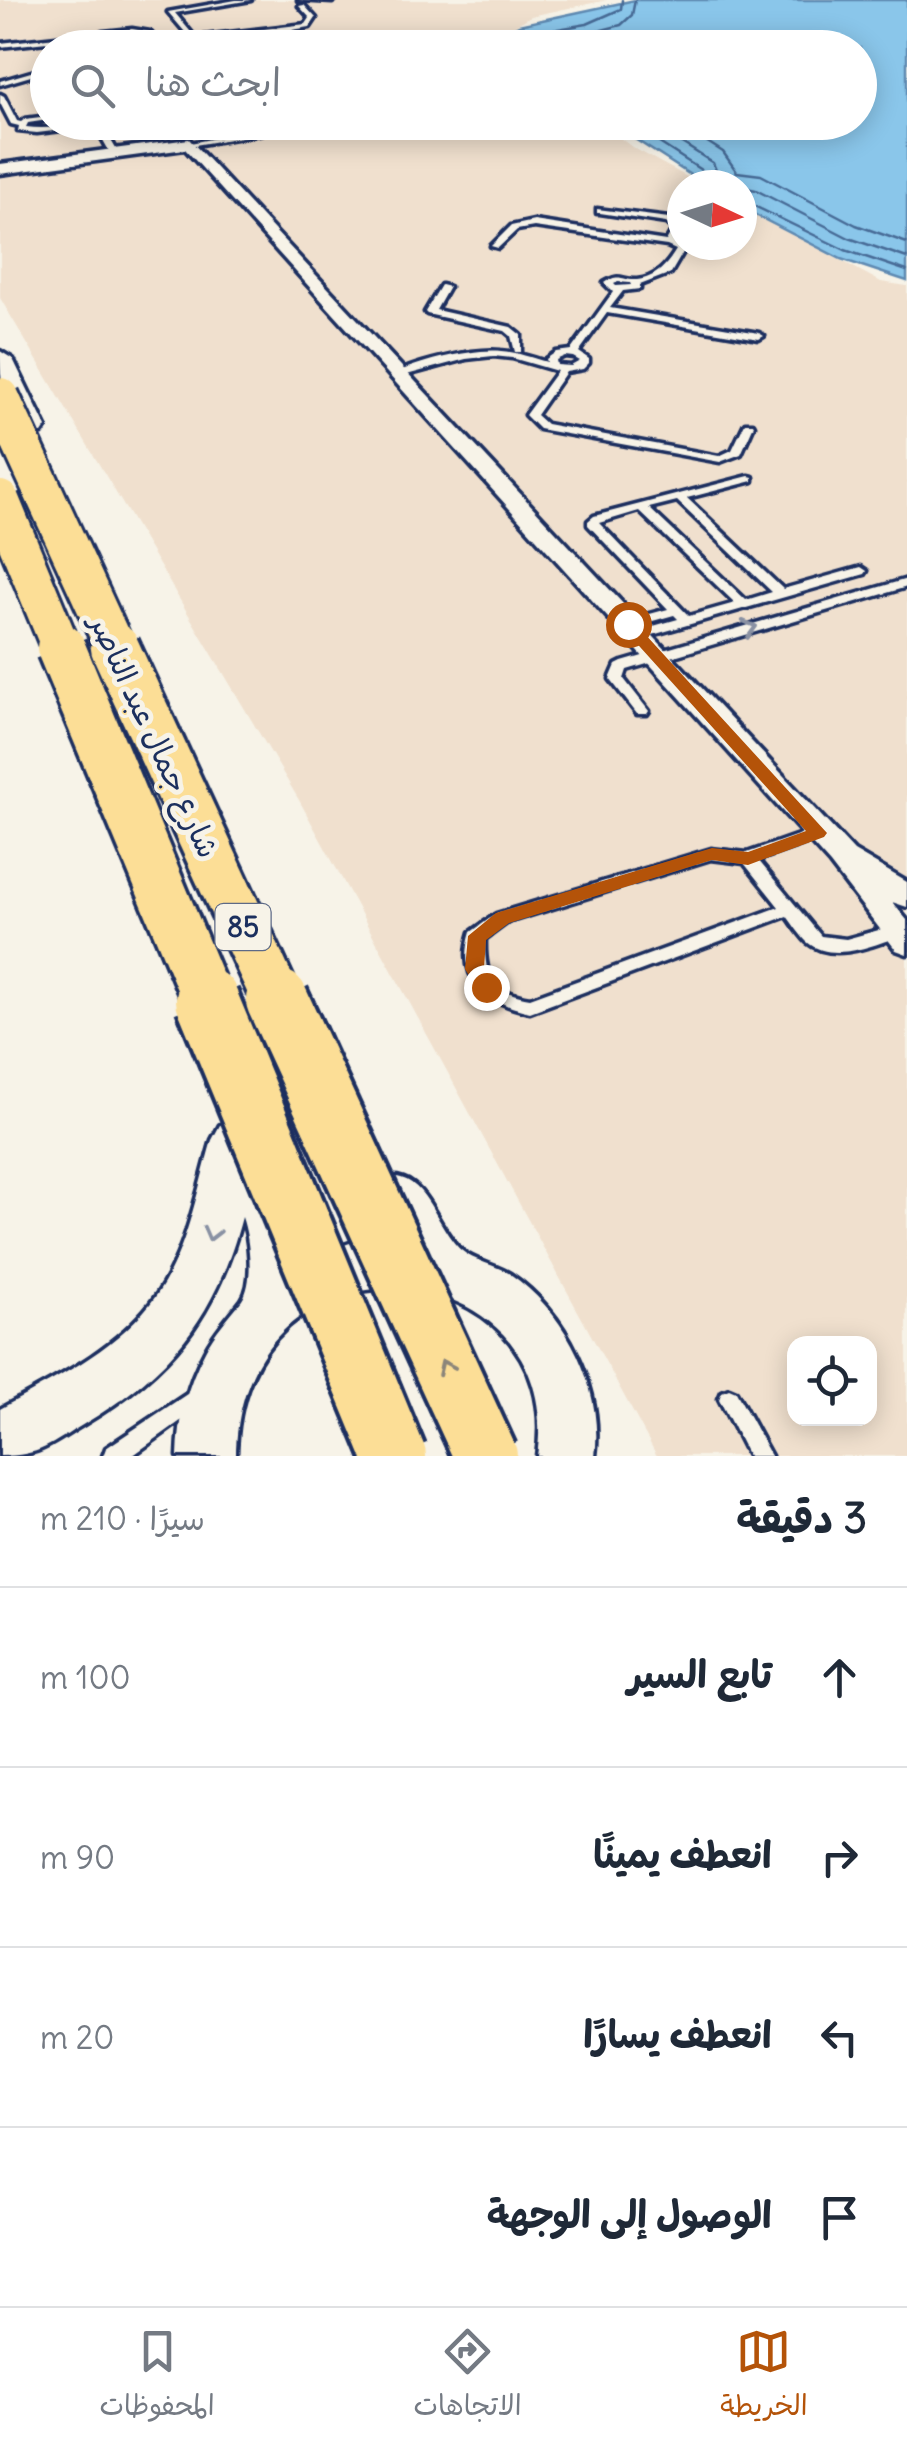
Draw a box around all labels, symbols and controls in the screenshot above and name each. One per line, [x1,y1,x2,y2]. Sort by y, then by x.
search box [30,30,877,140]
icon: search [65,58,120,113]
text: ابحث هنا [145,59,281,106]
north arrow [667,170,757,260]
route start [606,602,652,648]
street label: شارع جمال عبد الناصر [78,605,228,865]
one-way arrow [741,619,758,640]
road number: 85 [216,904,270,950]
route end [464,965,510,1011]
one-way arrow [202,1225,223,1242]
map controls [787,1336,877,1426]
button: locate [787,1336,877,1426]
one-way arrow [438,1359,458,1377]
text: 3 دقيقة [736,1492,867,1544]
text: سيرًا · 210 m [40,1498,205,1539]
icon: ahead [812,1650,867,1705]
text: تابع السير [628,1651,772,1698]
text: 100 m [40,1657,131,1698]
icon: right [812,1830,867,1885]
text: انعطف يمينًا [593,1831,772,1878]
text: 90 m [40,1837,115,1878]
icon: left [812,2010,867,2065]
text: انعطف يسارًا [583,2011,772,2058]
text: 20 m [40,2017,114,2058]
icon: arrive [812,2190,867,2245]
text: الوصول إلى الوجهة [487,2191,772,2238]
tab: المحفوظات [99,2324,215,2430]
tab: الاتجاهات [413,2324,522,2430]
tab: الخريطة [720,2324,808,2430]

